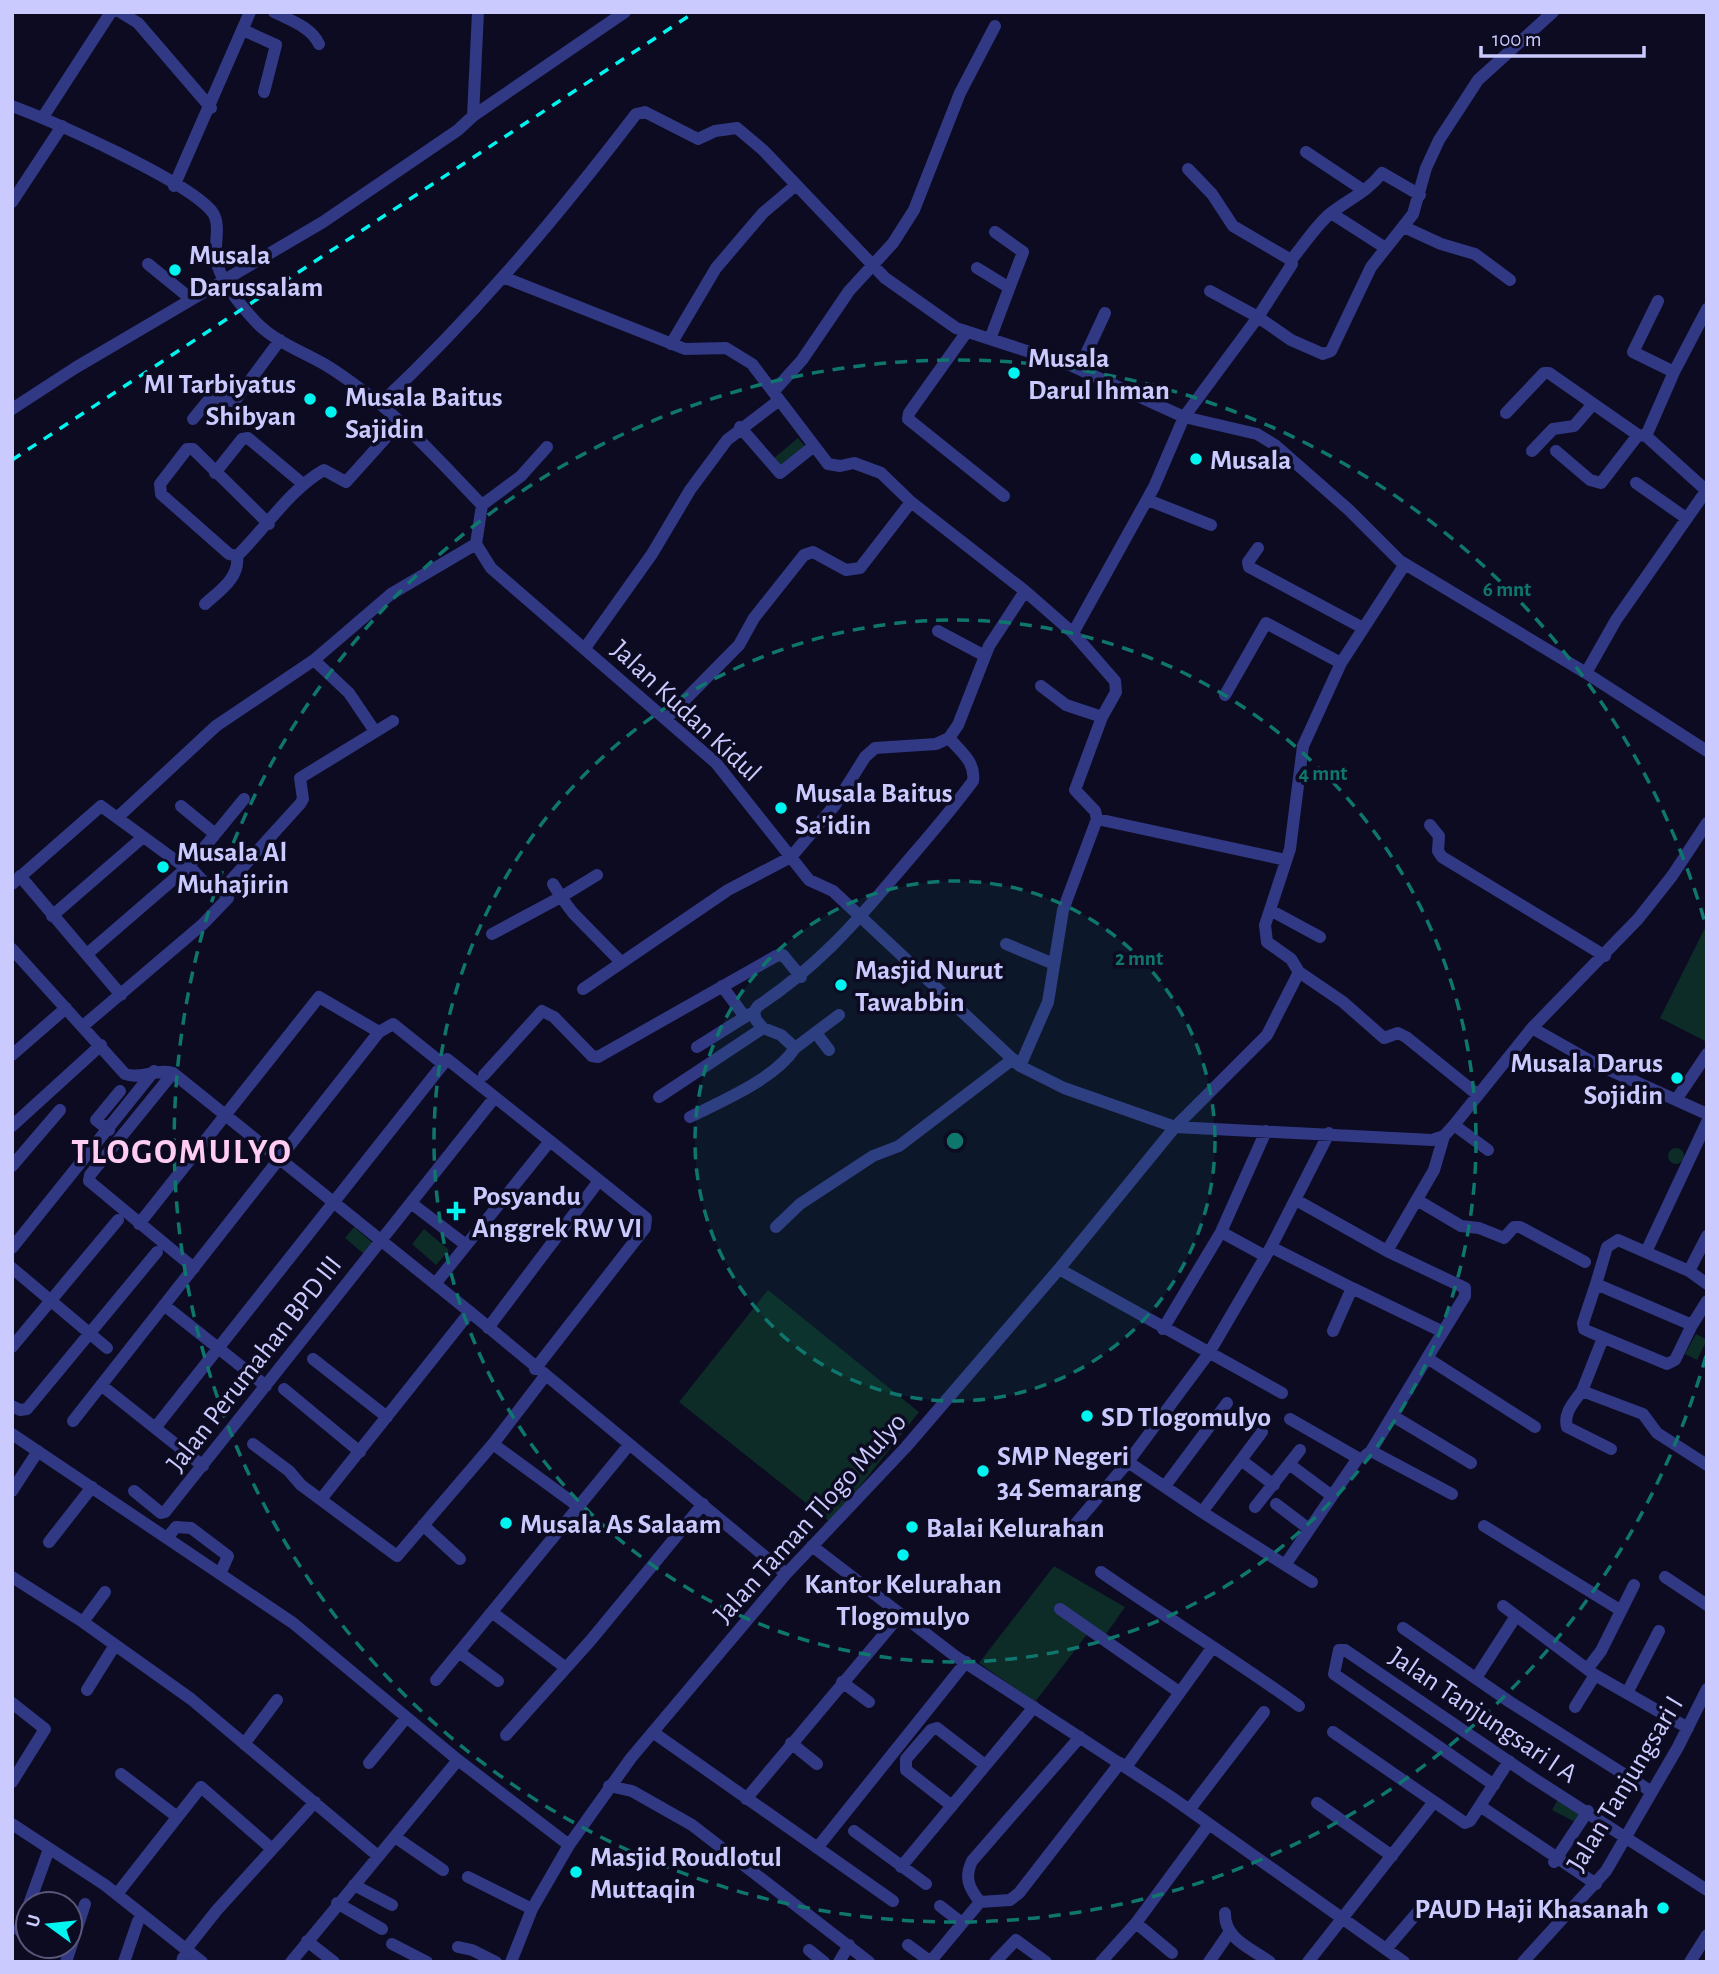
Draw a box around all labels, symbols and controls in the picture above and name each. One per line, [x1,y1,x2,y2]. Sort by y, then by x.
scale bar [1481,14,1644,58]
text: 100 m [1492,29,1542,50]
place label: Musala Darussalam [189,242,323,302]
marker: Musala Darussalam [167,262,183,278]
place label: Musala Darul Ihman [1028,345,1170,405]
marker: Musala Darul Ihman [1006,365,1022,381]
place label: MI Tarbiyatus Shibyan [144,371,296,431]
place label: Musala Baitus Sajidin [345,384,503,444]
marker: MI Tarbiyatus Shibyan [302,391,318,407]
marker: Musala Baitus Sajidin [323,404,339,420]
place label: Musala [1210,447,1292,475]
marker: Musala [1188,451,1204,467]
text: 6 mnt [1483,579,1531,600]
street label: Jalan Kudan Kidul [606,635,766,787]
text: 4 mnt [1299,763,1347,784]
place label: Musala Baitus Sa'idin [795,780,953,840]
marker: Musala Baitus Sa'idin [773,800,789,816]
place label: Musala Al Muhajirin [177,839,289,899]
marker: Musala Al Muhajirin [155,859,171,875]
text: 2 mnt [1115,948,1163,969]
place label: Masjid Nurut Tawabbin [855,957,1004,1017]
marker: Masjid Nurut Tawabbin [833,977,849,993]
place label: Musala Darus Sojidin [1510,1050,1663,1110]
marker: Musala Darus Sojidin [1669,1070,1685,1086]
centre of rings [943,1129,967,1153]
district label: TLOGOMULYO [71,1135,293,1170]
place label: Posyandu Anggrek RW VI [472,1183,642,1243]
marker: Posyandu Anggrek RW VI [446,1201,466,1221]
street label: Jalan Perumahan BPD III [162,1251,347,1477]
place label: SD Tlogomulyo [1101,1404,1271,1432]
street label: Jalan Taman Tlogo Mulyo [709,1408,912,1629]
marker: SD Tlogomulyo [1079,1408,1095,1424]
place label: SMP Negeri 34 Semarang [997,1443,1143,1503]
marker: SMP Negeri 34 Semarang [975,1463,991,1479]
place label: Musala As Salaam [520,1511,721,1539]
marker: Musala As Salaam [498,1515,514,1531]
place label: Balai Kelurahan [926,1515,1105,1543]
marker: Balai Kelurahan [904,1519,920,1535]
marker: Kantor Kelurahan Tlogomulyo [895,1547,911,1563]
place label: Kantor Kelurahan Tlogomulyo [804,1571,1002,1631]
street label: Jalan Tanjungsari I A [1384,1643,1582,1789]
street label: Jalan Tanjungsari I [1562,1691,1689,1877]
place label: Masjid Roudlotul Muttaqin [590,1844,782,1904]
marker: Masjid Roudlotul Muttaqin [568,1864,584,1880]
north arrow [14,1890,84,1960]
place label: PAUD Haji Khasanah [1414,1896,1649,1924]
marker: PAUD Haji Khasanah [1655,1900,1671,1916]
text: U [23,1913,45,1929]

